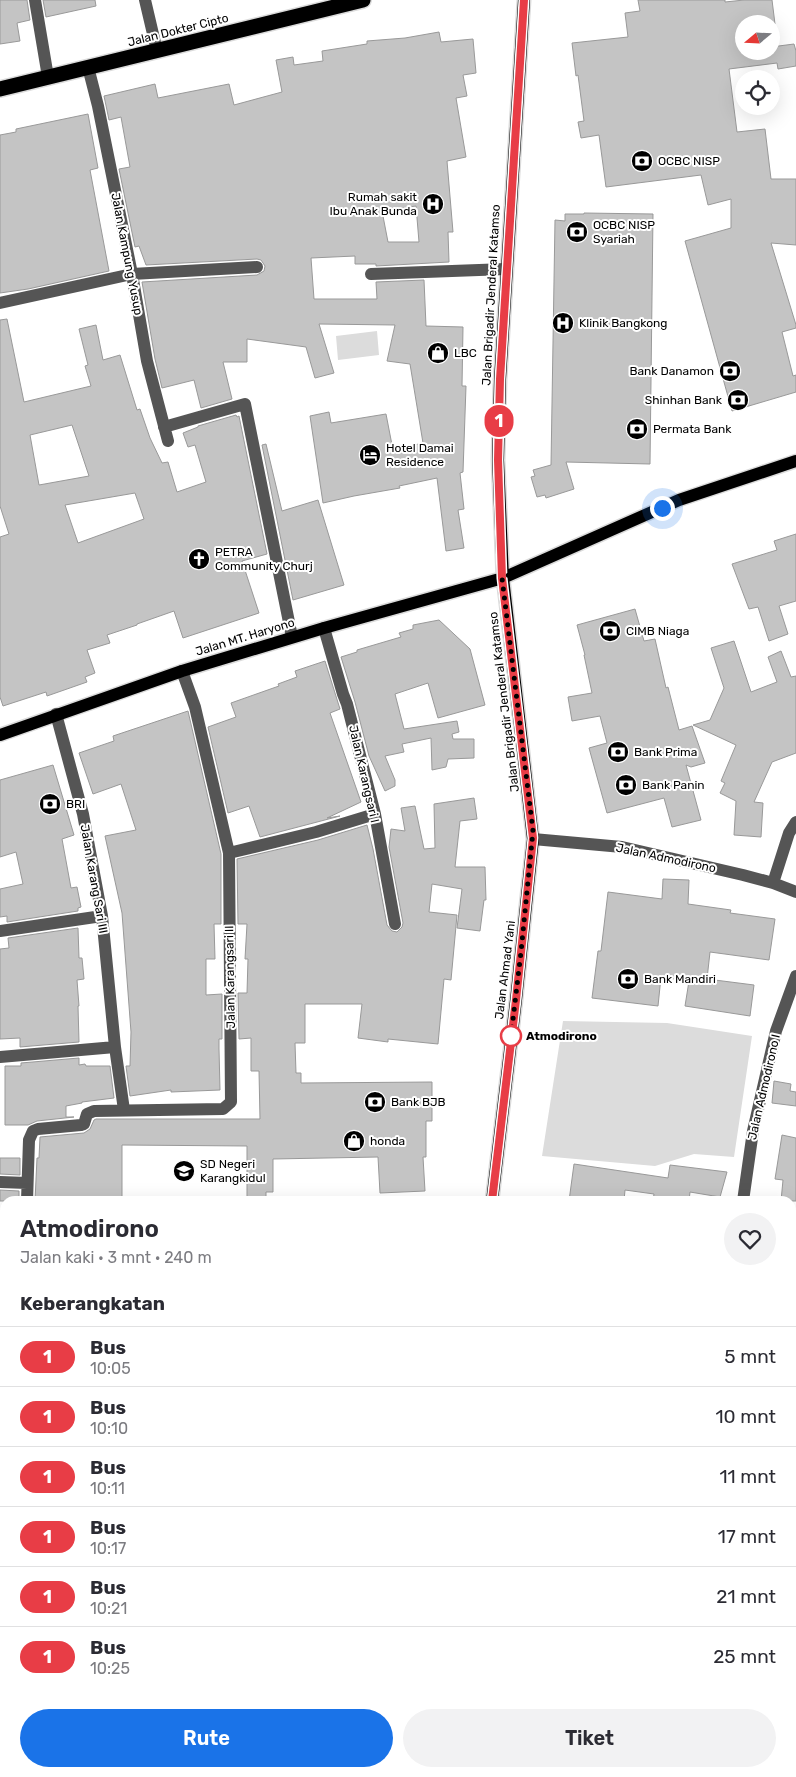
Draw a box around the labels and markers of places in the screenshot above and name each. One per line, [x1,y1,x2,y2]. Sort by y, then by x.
bank icon: OCBC NISP [630,149,654,173]
place label: OCBC NISP [658,154,720,168]
place label: Rumah sakit Ibu Anak Bunda [330,190,417,218]
hospital icon: Rumah sakit Ibu Anak Bunda [421,192,445,216]
place label: OCBC NISP Syariah [593,218,655,246]
bank icon: OCBC NISP Syariah [565,220,589,244]
hospital icon: Klinik Bangkong [551,311,575,335]
place label: Klinik Bangkong [579,316,668,330]
shop icon: LBC [426,341,450,365]
place label: LBC [454,346,477,360]
bank icon: Bank Danamon [718,359,742,383]
place label: Bank Danamon [629,364,714,378]
bank icon: Shinhan Bank [726,388,750,412]
place label: Shinhan Bank [645,393,723,407]
bank icon: Permata Bank [625,417,649,441]
place label: Permata Bank [653,422,732,436]
place label: Hotel Damai Residence [386,441,454,469]
hotel icon: Hotel Damai Residence [358,443,382,467]
place label: PETRA Community Churj [215,545,313,573]
church icon: PETRA Community Churj [187,547,211,571]
bank icon: CIMB Niaga [598,619,622,643]
place label: CIMB Niaga [626,624,689,638]
bank icon: Bank Prima [606,740,630,764]
place label: Bank Prima [634,745,697,759]
bank icon: Bank Panin [614,773,638,797]
place label: Bank Panin [642,778,705,792]
bank icon: BRI [38,792,62,816]
place label: BRI [66,797,85,811]
bank icon: Bank Mandiri [616,967,640,991]
place label: Bank Mandiri [644,972,716,986]
marker: Atmodirono [500,1025,522,1047]
place label: Atmodirono [526,1029,597,1043]
bank icon: Bank BJB [363,1090,387,1114]
place label: Bank BJB [391,1095,446,1109]
shop icon: honda [342,1129,366,1153]
place label: honda [370,1134,405,1148]
place label: SD Negeri Karangkidul [200,1157,266,1185]
school or university icon: SD Negeri Karangkidul [172,1159,196,1183]

